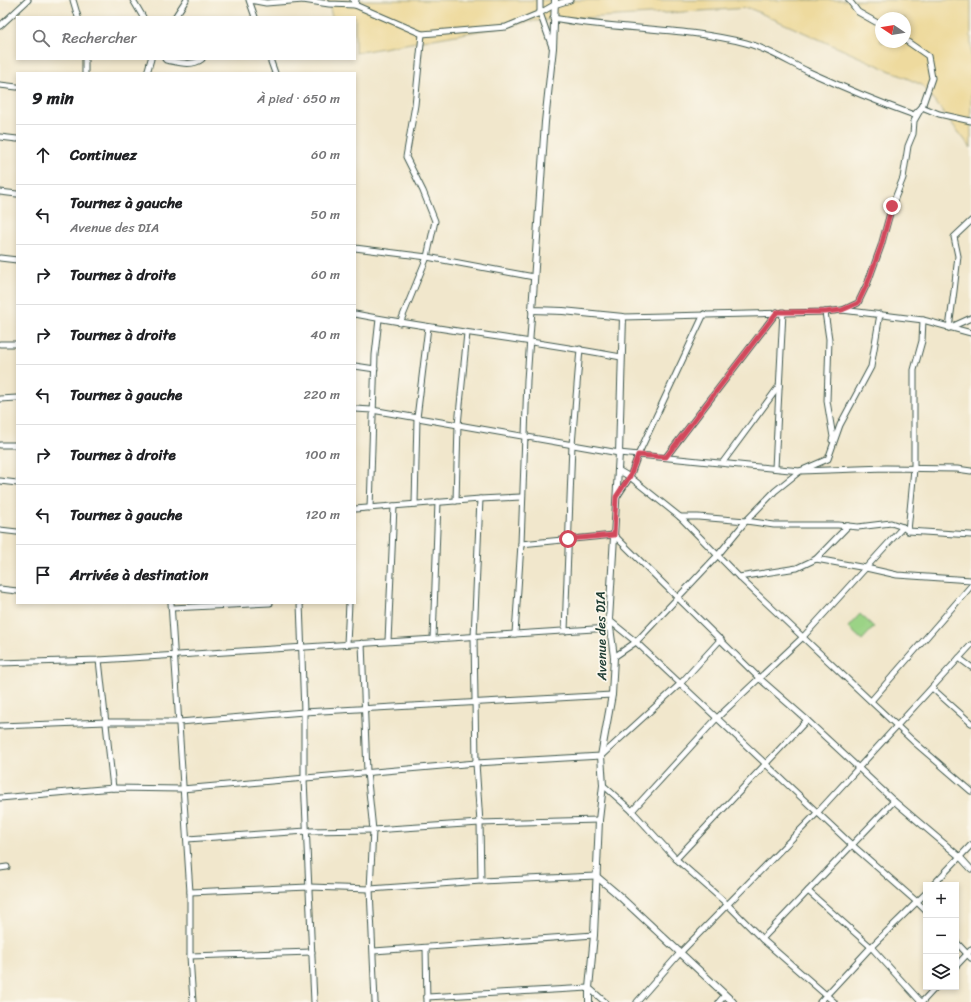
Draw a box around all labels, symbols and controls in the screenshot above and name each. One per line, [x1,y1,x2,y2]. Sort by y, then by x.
north arrow [875,12,911,48]
search box [16,16,356,60]
text: Rechercher [62,25,137,51]
icon: search [30,27,52,49]
text: 9 min [32,83,74,113]
text: À pied · 650 m [257,87,340,110]
text: Continuez [70,142,137,168]
text: 60 m [311,143,340,166]
icon: ahead [32,144,54,166]
text: Tournez à gauche [70,190,182,216]
route end [883,197,901,215]
text: 50 m [310,203,340,226]
icon: left [32,204,54,226]
text: Avenue des DIA [70,216,159,239]
text: Tournez à droite [70,262,176,288]
text: 60 m [311,263,340,286]
icon: right [32,264,54,286]
text: Tournez à droite [70,322,176,348]
text: 40 m [310,323,340,346]
icon: right [32,324,54,346]
text: Tournez à gauche [70,382,182,408]
text: 220 m [303,383,340,406]
icon: left [32,384,54,406]
text: Tournez à droite [70,442,176,468]
text: 100 m [305,443,340,466]
icon: right [32,444,54,466]
text: Tournez à gauche [70,502,182,528]
text: 120 m [305,503,340,526]
icon: left [32,504,54,526]
route start [559,530,577,548]
text: Arrivée à destination [70,562,208,588]
icon: arrive [32,564,54,586]
street label: Avenue des DIA [589,591,613,682]
map controls [923,882,959,990]
button: + [923,882,959,918]
button: − [923,918,959,954]
button: layers [923,954,959,990]

